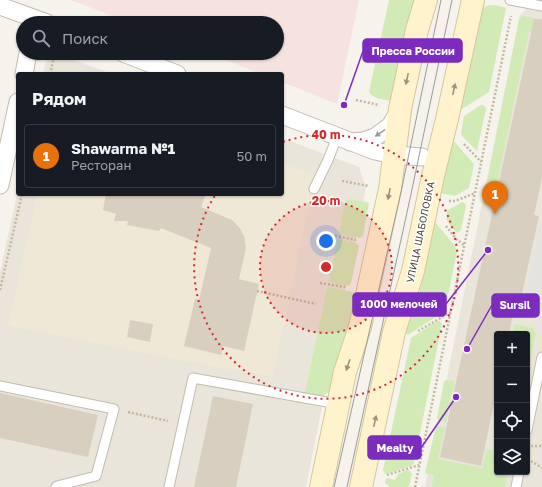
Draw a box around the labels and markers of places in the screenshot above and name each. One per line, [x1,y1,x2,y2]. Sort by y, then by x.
callout: Пресса России [363,39,462,62]
pin: 1 [482,181,508,214]
centre of rings [319,260,333,274]
callout: 1000 мелочей [353,293,446,316]
callout: Sursil [492,294,539,317]
callout: Mealty [368,436,421,459]

